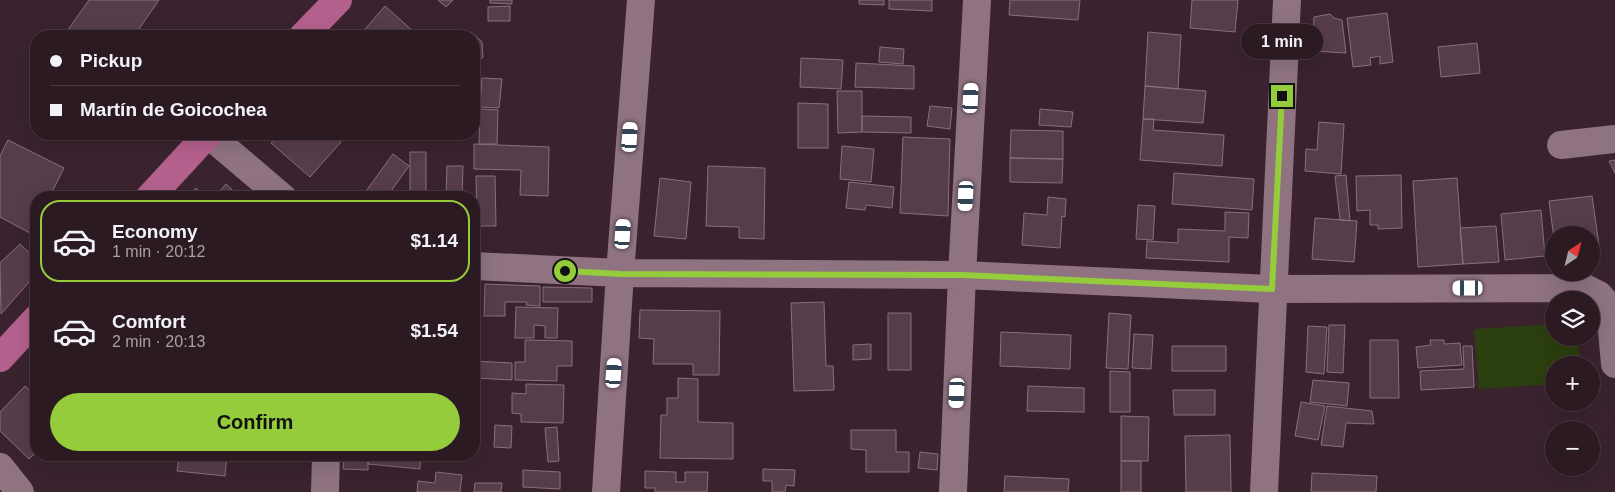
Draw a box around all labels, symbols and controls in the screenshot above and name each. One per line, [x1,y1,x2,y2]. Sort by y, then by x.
callout: 1 min [1241,23,1323,58]
text: 1 min [1261,33,1303,50]
text: Pickup [80,50,142,71]
car [962,83,979,113]
route end [1271,85,1293,107]
text: Martín de Goicochea [80,99,267,120]
car [621,122,638,152]
car [957,181,974,211]
icon: car [52,219,97,264]
car [614,219,631,249]
text: Economy [112,221,198,242]
north arrow [1545,226,1600,281]
map controls [1545,226,1600,476]
text: $1.14 [410,230,458,251]
text: 1 min · 20:12 [112,243,205,260]
route start [554,260,576,282]
car [1453,281,1483,296]
button: layers [1545,291,1600,346]
icon: car [52,309,97,354]
text: Comfort [112,311,186,332]
text: $1.54 [410,320,458,341]
text: 2 min · 20:13 [112,333,205,350]
button: + [1545,356,1600,411]
car [605,358,622,388]
car [948,378,965,408]
button: Confirm [50,393,460,451]
button: − [1545,421,1600,476]

